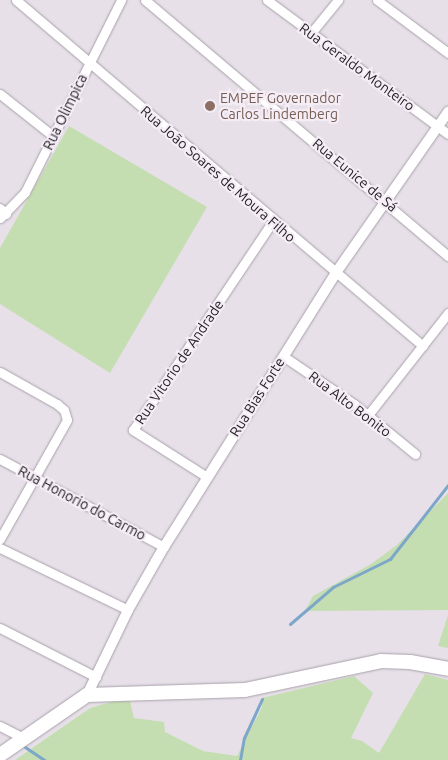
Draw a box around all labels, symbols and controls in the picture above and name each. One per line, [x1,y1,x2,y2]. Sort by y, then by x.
street label: Rua Geraldo Monteiro [296,20,418,114]
street label: Rua Olimpica [39,71,91,153]
place label: EMPEF Governador Carlos Lindemberg [220,90,341,122]
marker: EMPEF Governador Carlos Lindemberg [204,100,216,112]
street label: Rua João Soares de Moura Filho [137,102,299,246]
street label: Rua Eunice de Sá [309,135,401,215]
street label: Rua Vitorio de Andrade [131,297,227,427]
street label: Rua Bias Forte [226,354,288,440]
street label: Rua Alto Bonito [305,368,395,440]
street label: Rua Honorio do Carmo [15,462,149,544]

